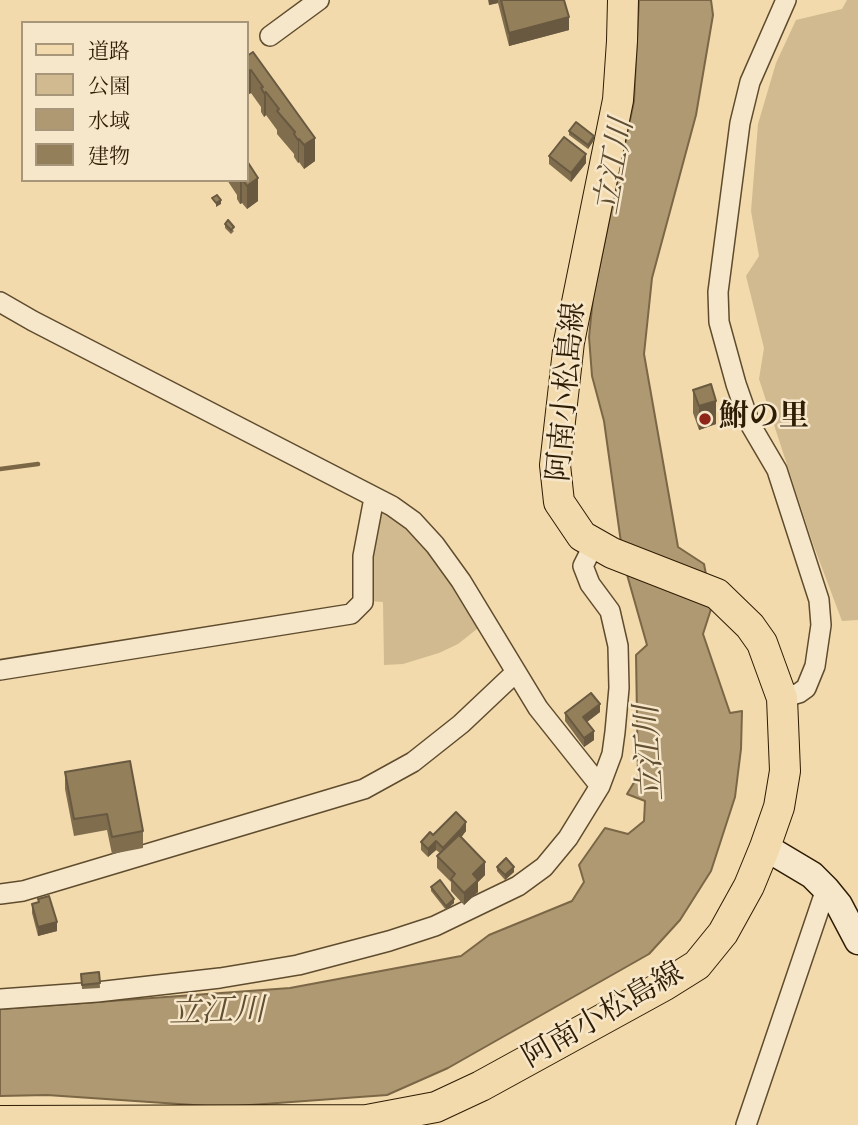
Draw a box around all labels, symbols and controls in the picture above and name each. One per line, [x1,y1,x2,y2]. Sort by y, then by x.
legend [21,21,248,182]
text: 道路 [88,39,130,65]
text: 公園 [88,74,130,100]
text: 水域 [88,109,130,135]
water label: 立江川 [590,116,644,218]
text: 建物 [88,144,130,170]
street label: 阿南小松島線 [543,301,595,483]
place label: 鮒の里 [719,401,809,437]
marker: 鮒の里 [697,411,713,427]
water label: 立江川 [630,704,674,802]
street label: 阿南小松島線 [517,956,691,1078]
water label: 立江川 [169,994,265,1034]

